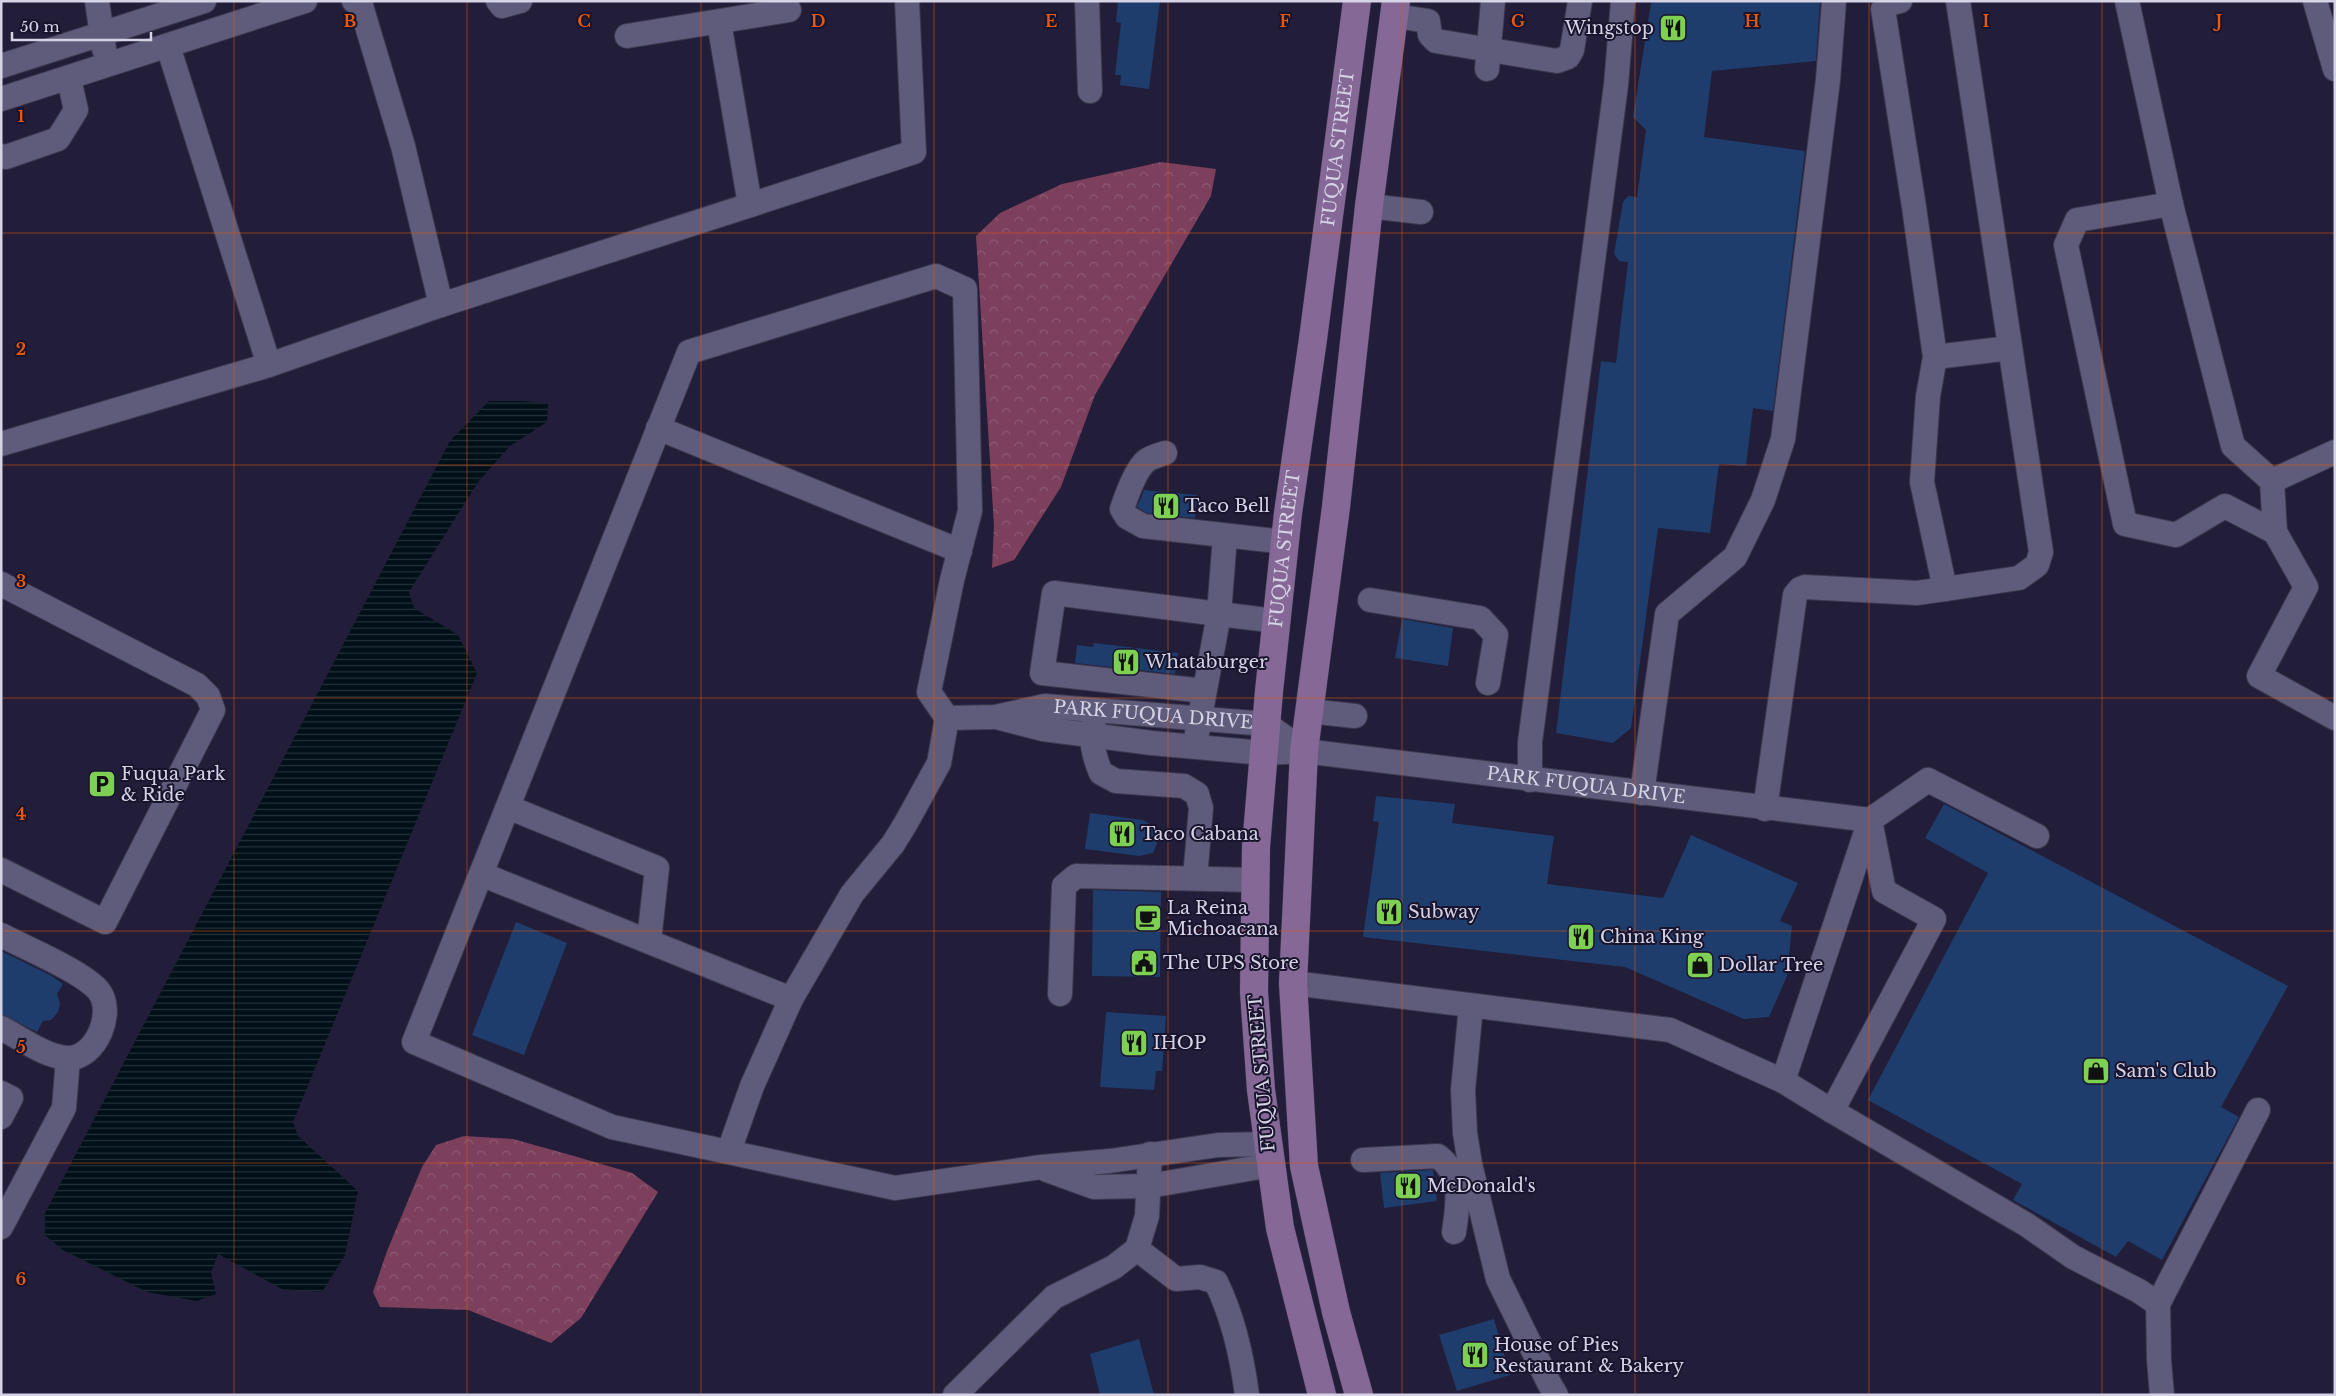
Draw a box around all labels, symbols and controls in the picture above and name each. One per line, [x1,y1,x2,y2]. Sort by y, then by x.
scale bar [12,10,151,42]
text: B [344,11,357,31]
text: C [577,11,591,31]
text: D [811,11,825,31]
text: E [1045,11,1057,31]
text: F [1279,11,1291,31]
text: G [1511,11,1525,31]
text: H [1744,11,1760,31]
text: I [1983,11,1990,31]
text: J [2213,11,2222,31]
restaurant icon: Wingstop [1658,13,1688,43]
text: 50 m [20,17,60,36]
place label: Wingstop [1564,17,1654,39]
street label: FUQUA STREET [1317,67,1359,228]
text: 1 [18,106,25,126]
text: 2 [16,339,26,359]
street label: FUQUA STREET [1265,469,1305,629]
restaurant icon: Taco Bell [1151,491,1181,521]
place label: Taco Bell [1185,495,1270,517]
text: 3 [16,571,26,591]
restaurant icon: Whataburger [1111,647,1141,677]
place label: Whataburger [1144,651,1268,673]
street label: PARK FUQUA DRIVE [1053,696,1254,734]
street label: PARK FUQUA DRIVE [1485,762,1687,808]
place label: Fuqua Park & Ride [121,763,226,806]
parking icon: Fuqua Park & Ride [87,769,117,799]
text: 4 [16,804,26,824]
restaurant icon: Taco Cabana [1107,819,1137,849]
place label: Taco Cabana [1141,823,1259,845]
place label: La Reina Michoacana [1167,897,1279,940]
restaurant icon: Subway [1374,897,1404,927]
place label: Subway [1408,901,1480,923]
cafe icon: La Reina Michoacana [1133,903,1163,933]
restaurant icon: China King [1566,922,1596,952]
place label: China King [1600,926,1704,948]
public building icon: The UPS Store [1129,948,1159,978]
shop icon: Dollar Tree [1685,950,1715,980]
place label: The UPS Store [1163,952,1299,974]
place label: Dollar Tree [1719,954,1823,976]
street label: FUQUA STREET [1244,993,1280,1153]
restaurant icon: IHOP [1119,1028,1149,1058]
place label: IHOP [1153,1032,1206,1054]
text: 5 [16,1037,26,1057]
shop icon: Sam's Club [2081,1056,2111,1086]
place label: Sam's Club [2115,1060,2217,1082]
restaurant icon: McDonald's [1393,1171,1423,1201]
place label: McDonald's [1427,1175,1536,1197]
text: 6 [16,1269,27,1289]
place label: House of Pies Restaurant & Bakery [1494,1334,1684,1377]
restaurant icon: House of Pies Restaurant & Bakery [1460,1340,1490,1370]

